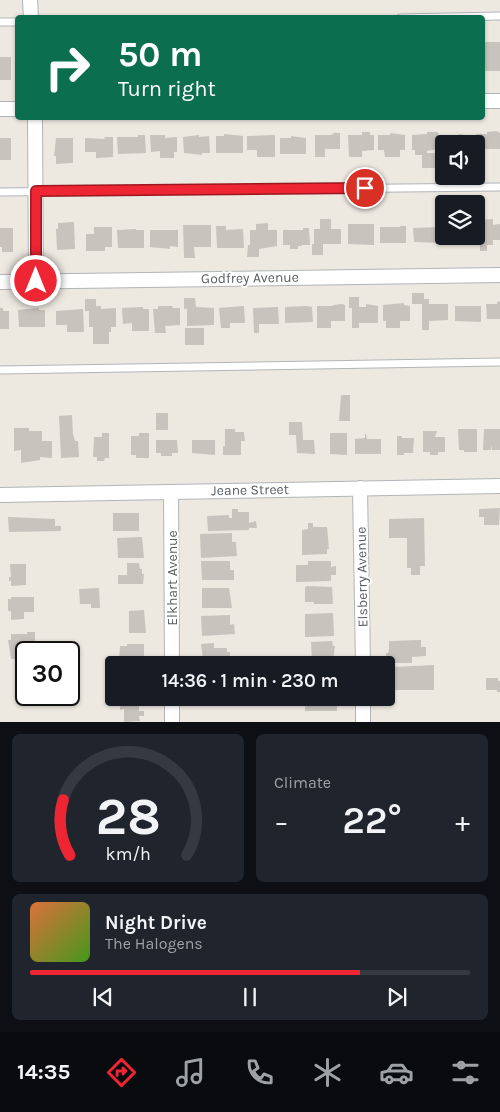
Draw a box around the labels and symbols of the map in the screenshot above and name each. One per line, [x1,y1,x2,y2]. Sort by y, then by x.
pin [344,167,386,209]
position arrow [9,254,61,306]
street label: Godfrey Avenue [201,269,299,287]
street label: Jeane Street [211,481,289,499]
street label: Elsberry Avenue [353,527,371,627]
street label: Elkhart Avenue [164,530,181,626]
speed limit sign: 30 [15,641,80,706]

